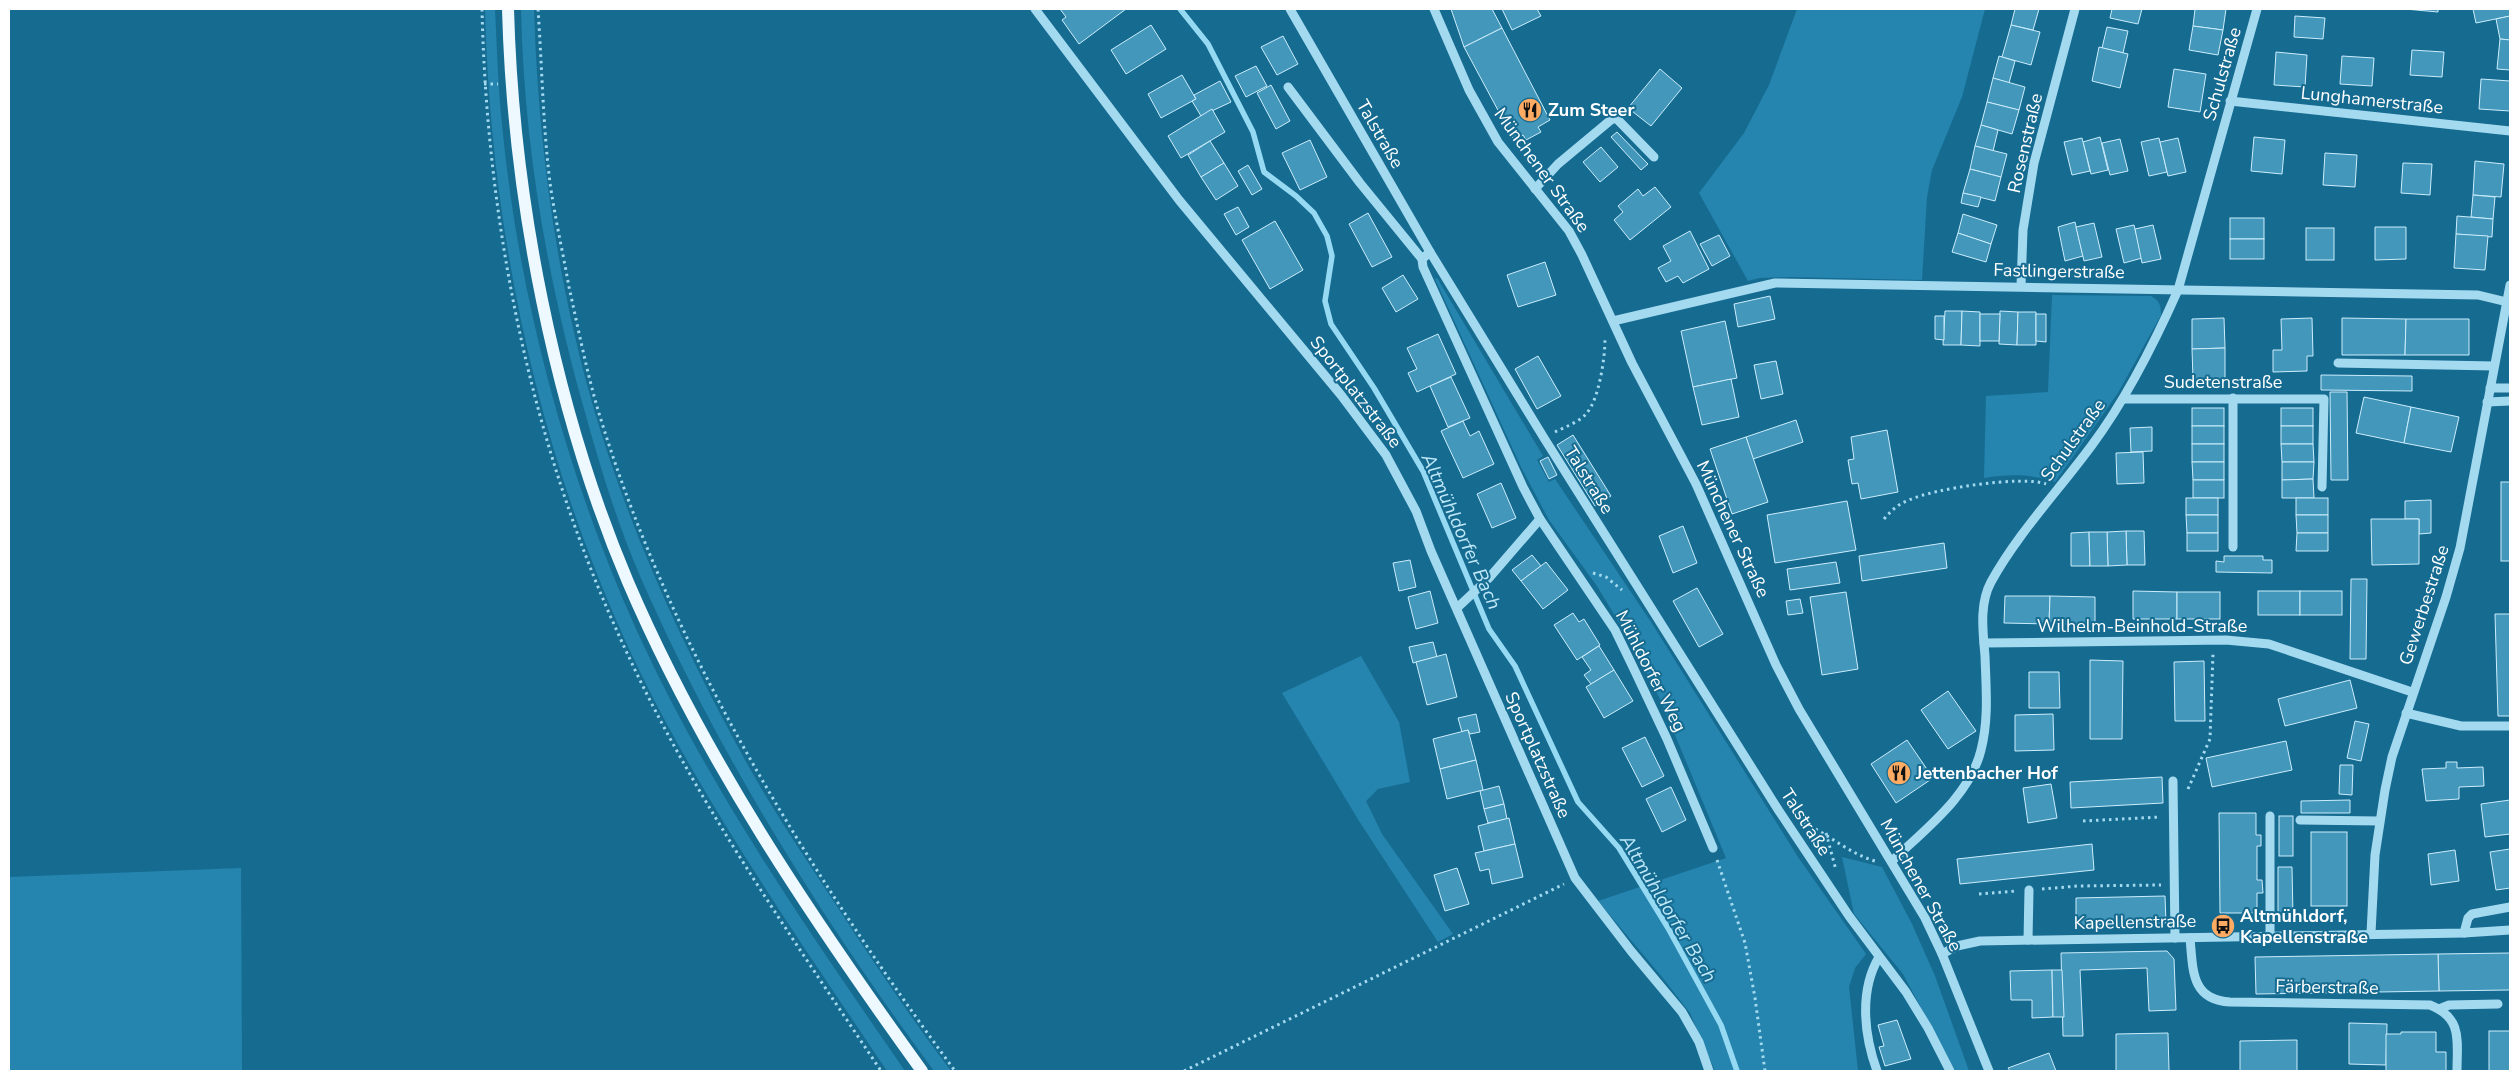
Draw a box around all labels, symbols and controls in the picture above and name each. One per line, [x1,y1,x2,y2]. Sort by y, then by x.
street label: Schulstraße [2197,24,2247,124]
street label: Lunghamerstraße [2300,81,2444,119]
street label: Rosenstraße [2002,91,2048,195]
street label: Talstraße [1351,95,1409,173]
restaurant icon: Zum Steer [1517,97,1543,123]
place label: Zum Steer [1548,98,1634,122]
street label: Münchener Straße [1489,103,1595,237]
street label: Fastlingerstraße [1993,258,2125,284]
street label: Sportplatzstraße [1305,331,1407,453]
street label: Sudetenstraße [2164,370,2282,394]
street label: Schulstraße [2035,394,2111,486]
street label: Talstraße [1559,442,1619,518]
water label: Altmühldorfer Bach [1415,448,1507,614]
street label: Münchener Straße [1691,457,1775,601]
street label: Gewerbestraße [2393,542,2455,668]
street label: Mühldorfer Weg [1610,606,1692,736]
street label: Wilhelm-Beinhold-Straße [2037,614,2247,638]
street label: Sportplatzstraße [1499,688,1577,822]
restaurant icon: Jettenbacher Hof [1886,760,1912,786]
place label: Jettenbacher Hof [1915,761,2058,785]
street label: Talstraße [1775,784,1837,860]
street label: Münchener Straße [1874,814,1968,956]
water label: Altmühldorfer Bach [1613,829,1723,987]
place label: Altmühldorf, Kapellenstraße [2240,904,2368,949]
street label: Kapellenstraße [2073,909,2197,935]
bus stop icon: Altmühldorf, Kapellenstraße [2210,913,2236,939]
street label: Färberstraße [2275,974,2379,1000]

